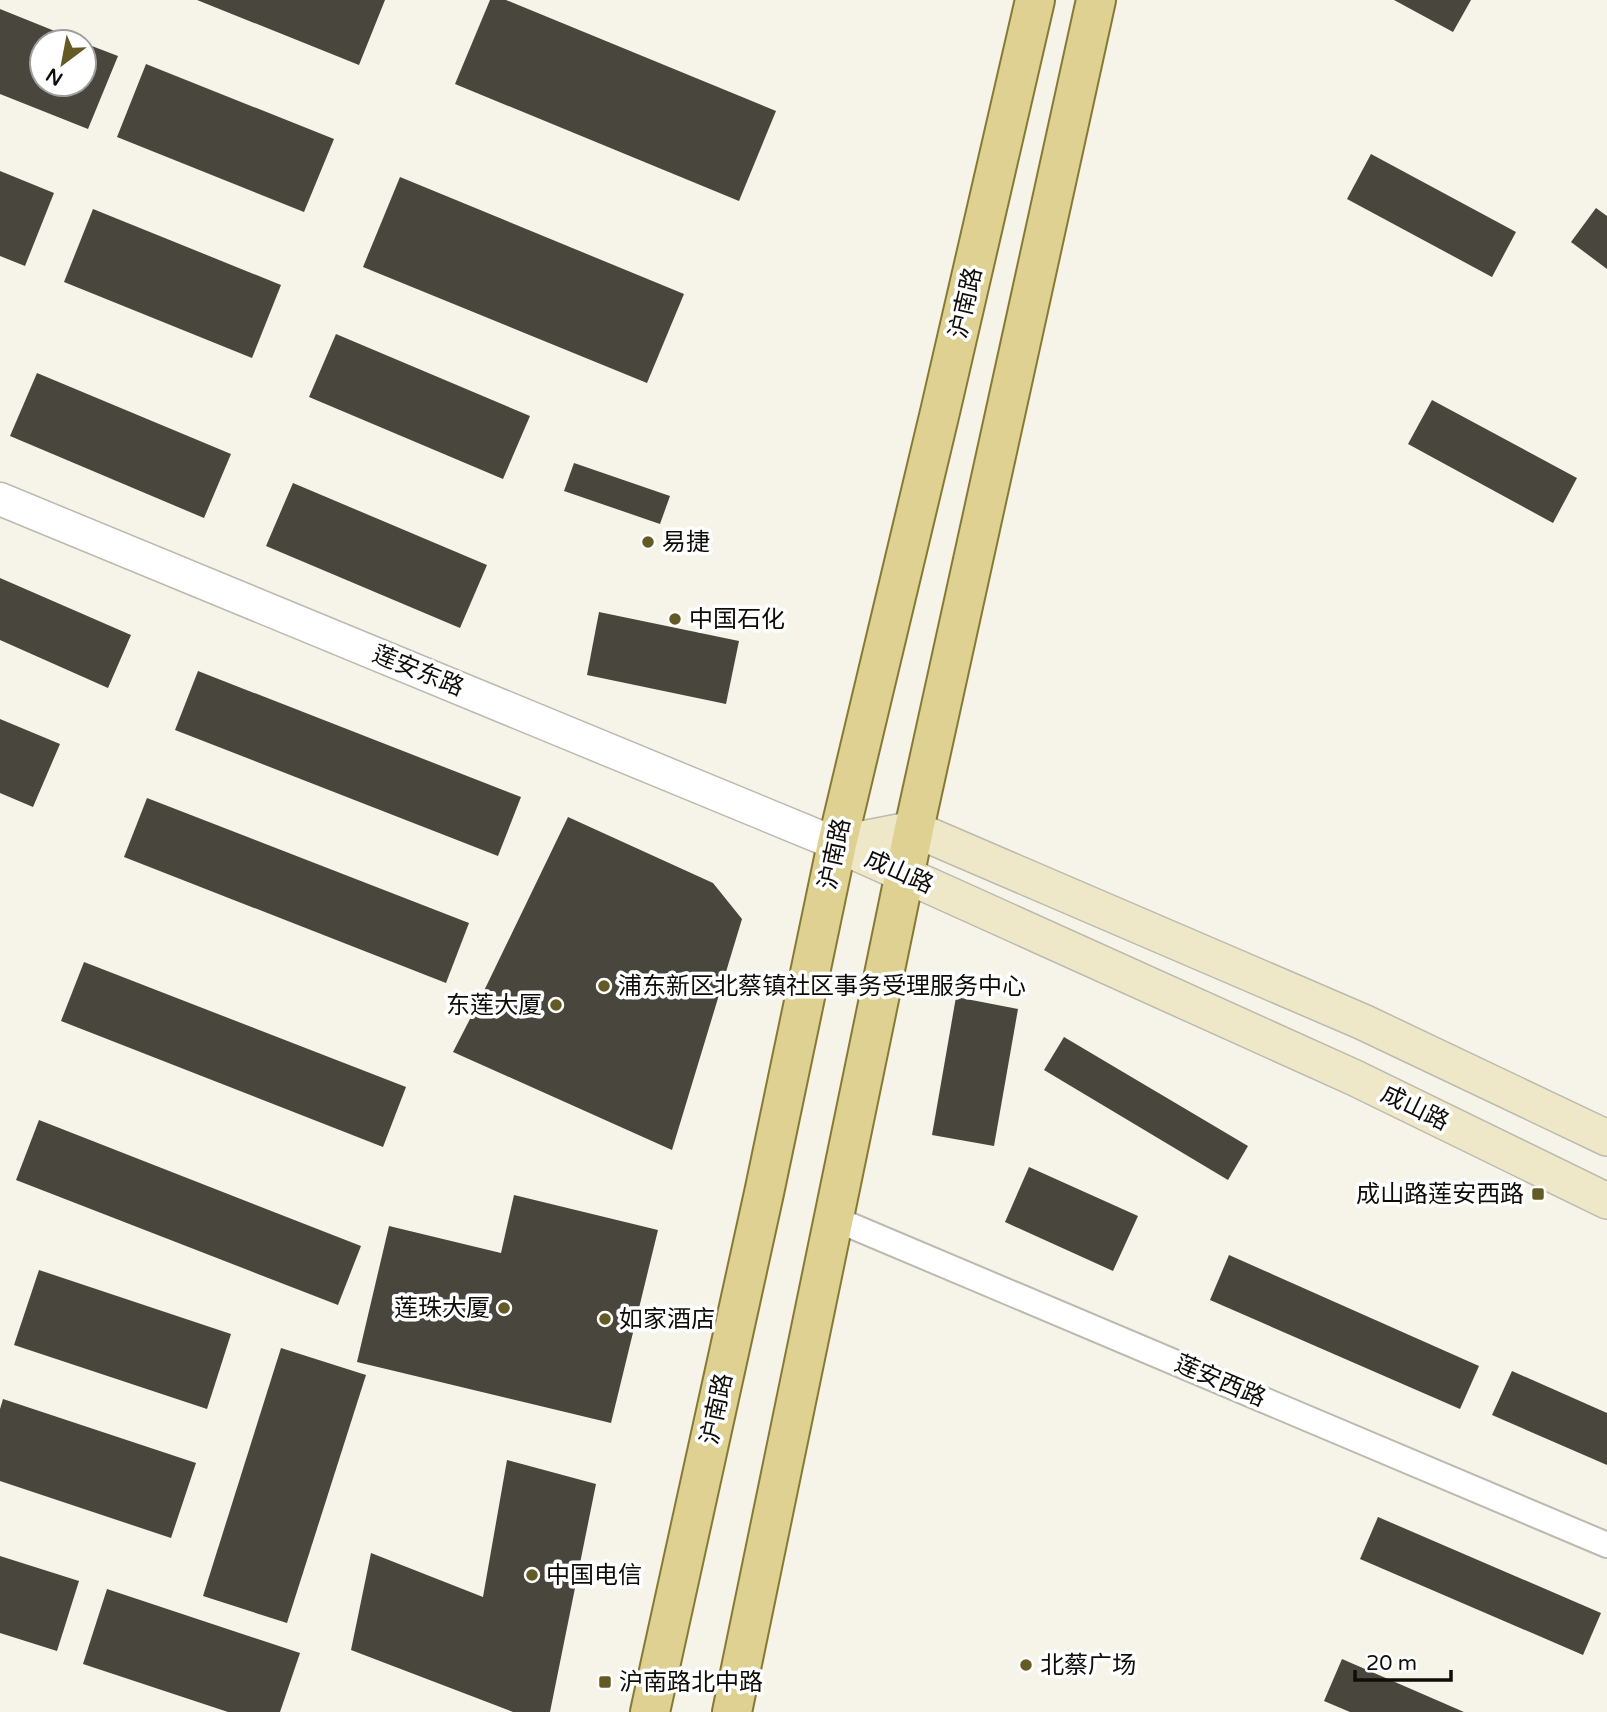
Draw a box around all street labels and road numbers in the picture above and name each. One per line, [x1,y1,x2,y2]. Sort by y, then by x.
street label: 沪南路 [944,265,988,341]
street label: 莲安东路 [368,640,468,702]
street label: 沪南路 [813,816,857,892]
street label: 成山路 [860,844,938,900]
street label: 成山路 [1376,1079,1454,1137]
street label: 莲安西路 [1170,1349,1270,1413]
street label: 沪南路 [695,1371,739,1447]

